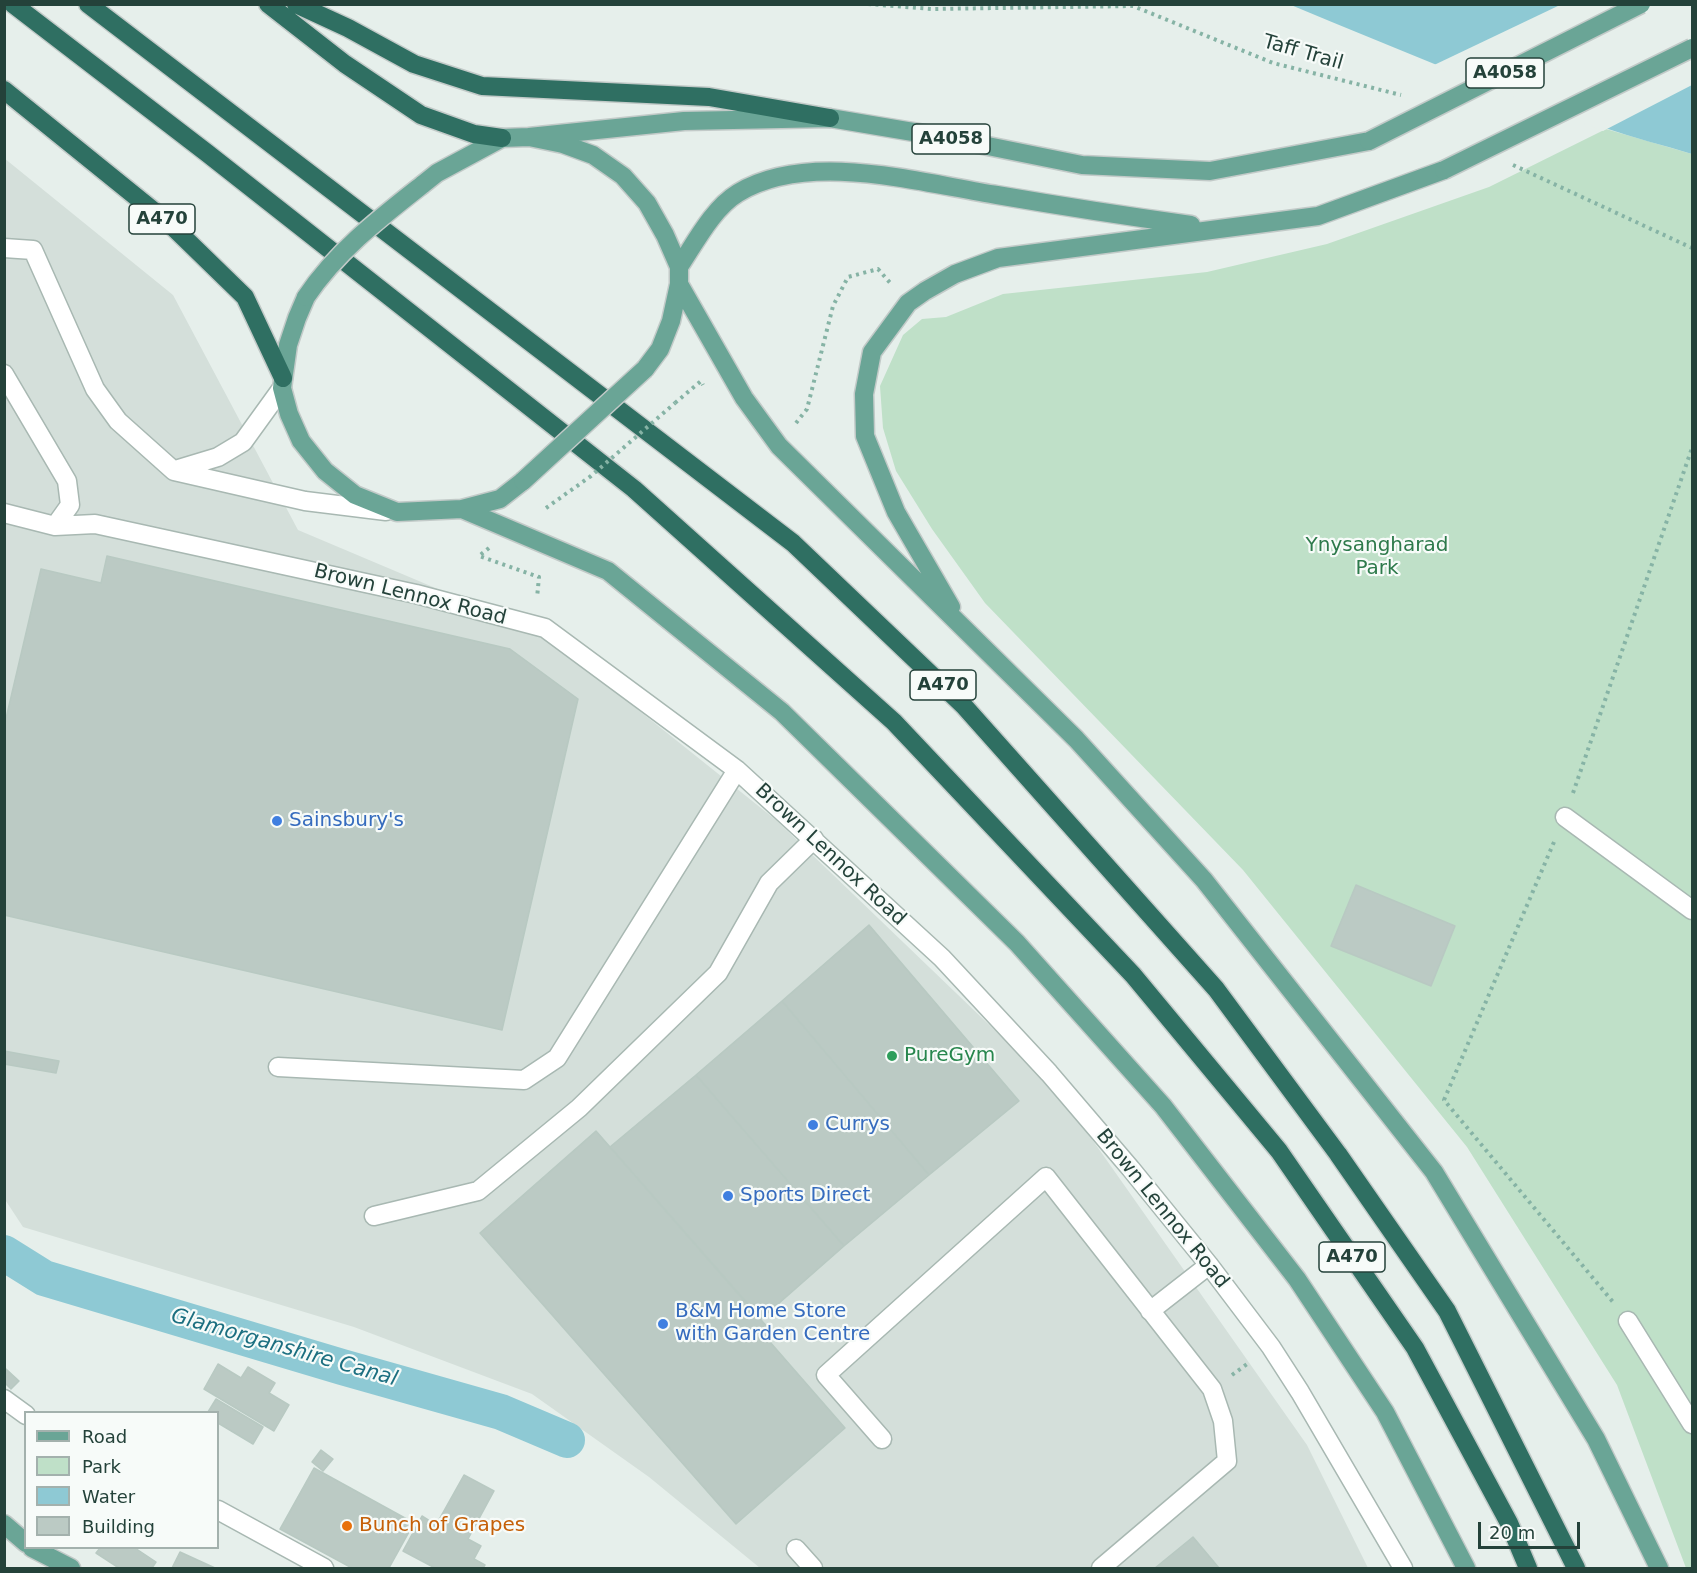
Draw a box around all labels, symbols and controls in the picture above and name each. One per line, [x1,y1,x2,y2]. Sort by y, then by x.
street label: Taff Trail [1260,30,1346,76]
road number: A4058 [1466,58,1544,88]
road number: A4058 [912,124,990,154]
road number: A470 [129,204,195,234]
park label: Ynysangharad Park [1306,534,1448,581]
street label: Brown Lennox Road [311,559,509,631]
road number: A470 [910,670,976,700]
street label: Brown Lennox Road [750,779,910,931]
place label: Sainsbury's [289,809,404,833]
marker: Sainsbury's [270,814,284,828]
place label: PureGym [904,1044,995,1068]
marker: PureGym [885,1049,899,1063]
place label: Currys [825,1113,890,1137]
marker: Currys [806,1118,820,1132]
street label: Brown Lennox Road [1091,1125,1233,1293]
place label: Sports Direct [740,1184,870,1208]
marker: Sports Direct [721,1189,735,1203]
road number: A470 [1319,1242,1385,1272]
place label: B&M Home Store with Garden Centre [675,1300,870,1347]
water label: Glamorganshire Canal [168,1304,400,1392]
marker: B&M Home Store with Garden Centre [656,1317,670,1331]
legend [24,1411,219,1549]
text: Road [82,1426,127,1447]
text: Park [82,1456,121,1477]
text: Water [82,1486,135,1507]
scale bar [1481,1510,1583,1548]
place label: Bunch of Grapes [359,1514,525,1538]
text: Building [82,1516,155,1537]
marker: Bunch of Grapes [340,1519,354,1533]
text: 20 m [1489,1522,1535,1543]

